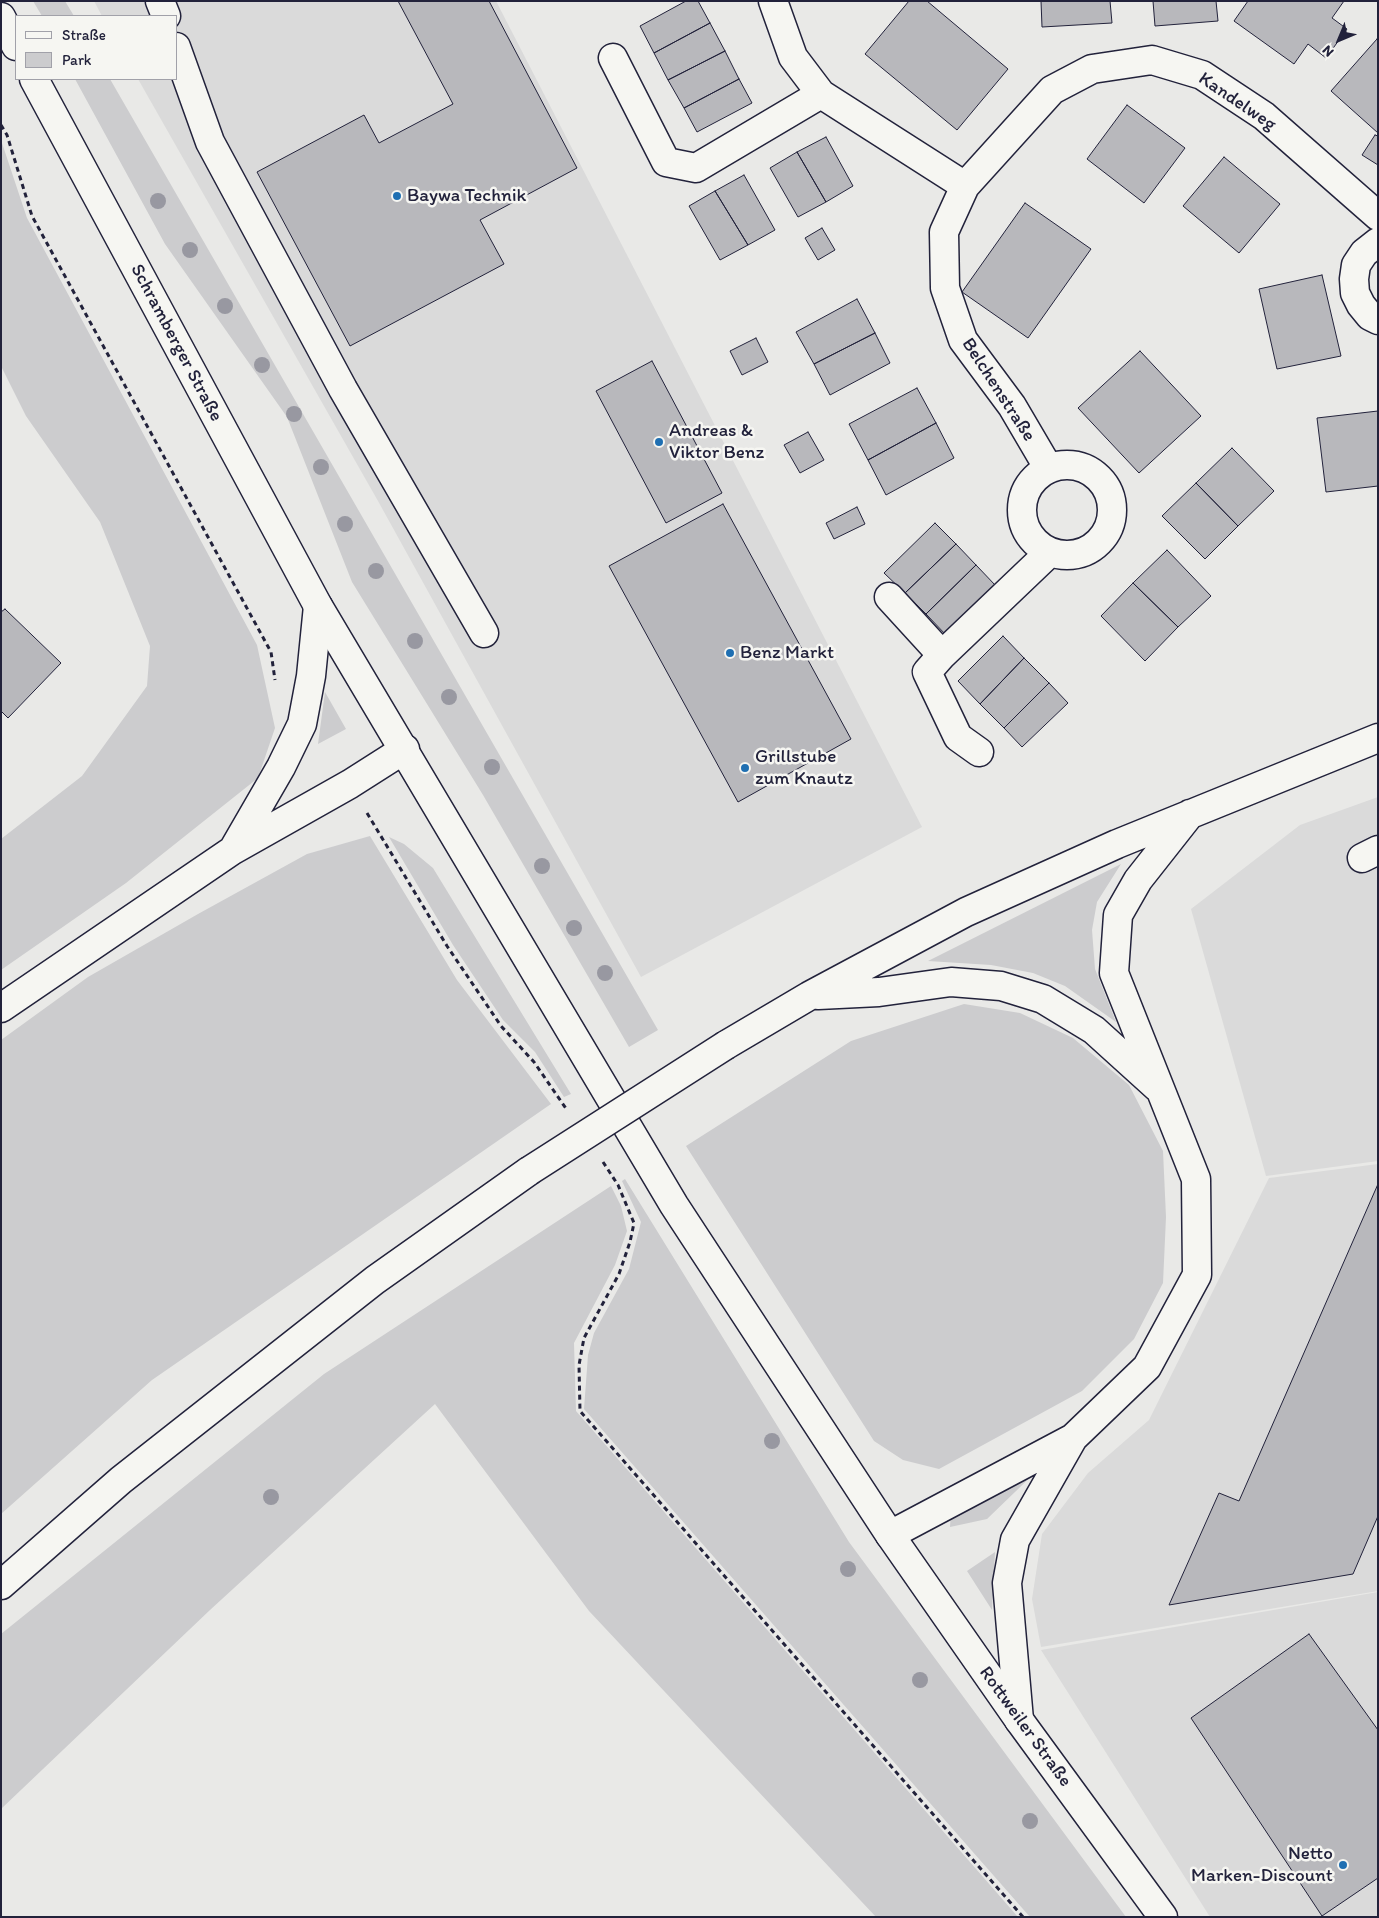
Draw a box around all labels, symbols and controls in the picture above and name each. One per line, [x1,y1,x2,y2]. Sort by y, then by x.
legend [15,15,178,80]
north arrow [1314,15,1364,65]
text: Straße [62,26,106,44]
text: N [1319,42,1337,60]
text: Park [62,51,92,69]
street label: Kandelweg [1194,68,1280,136]
place label: Baywa Technik [407,185,526,207]
marker: Baywa Technik [391,190,403,202]
street label: Schramberger Straße [125,260,227,426]
street label: Belchenstraße [956,334,1040,446]
place label: Andreas & Viktor Benz [669,420,764,464]
marker: Andreas & Viktor Benz [653,436,665,448]
place label: Benz Markt [740,642,834,664]
marker: Benz Markt [724,647,736,659]
place label: Grillstube zum Knautz [755,746,853,790]
marker: Grillstube zum Knautz [739,762,751,774]
street label: Rottweiler Straße [974,1662,1076,1792]
place label: Netto Marken-Discount [1191,1843,1333,1887]
marker: Netto Marken-Discount [1337,1859,1349,1871]

